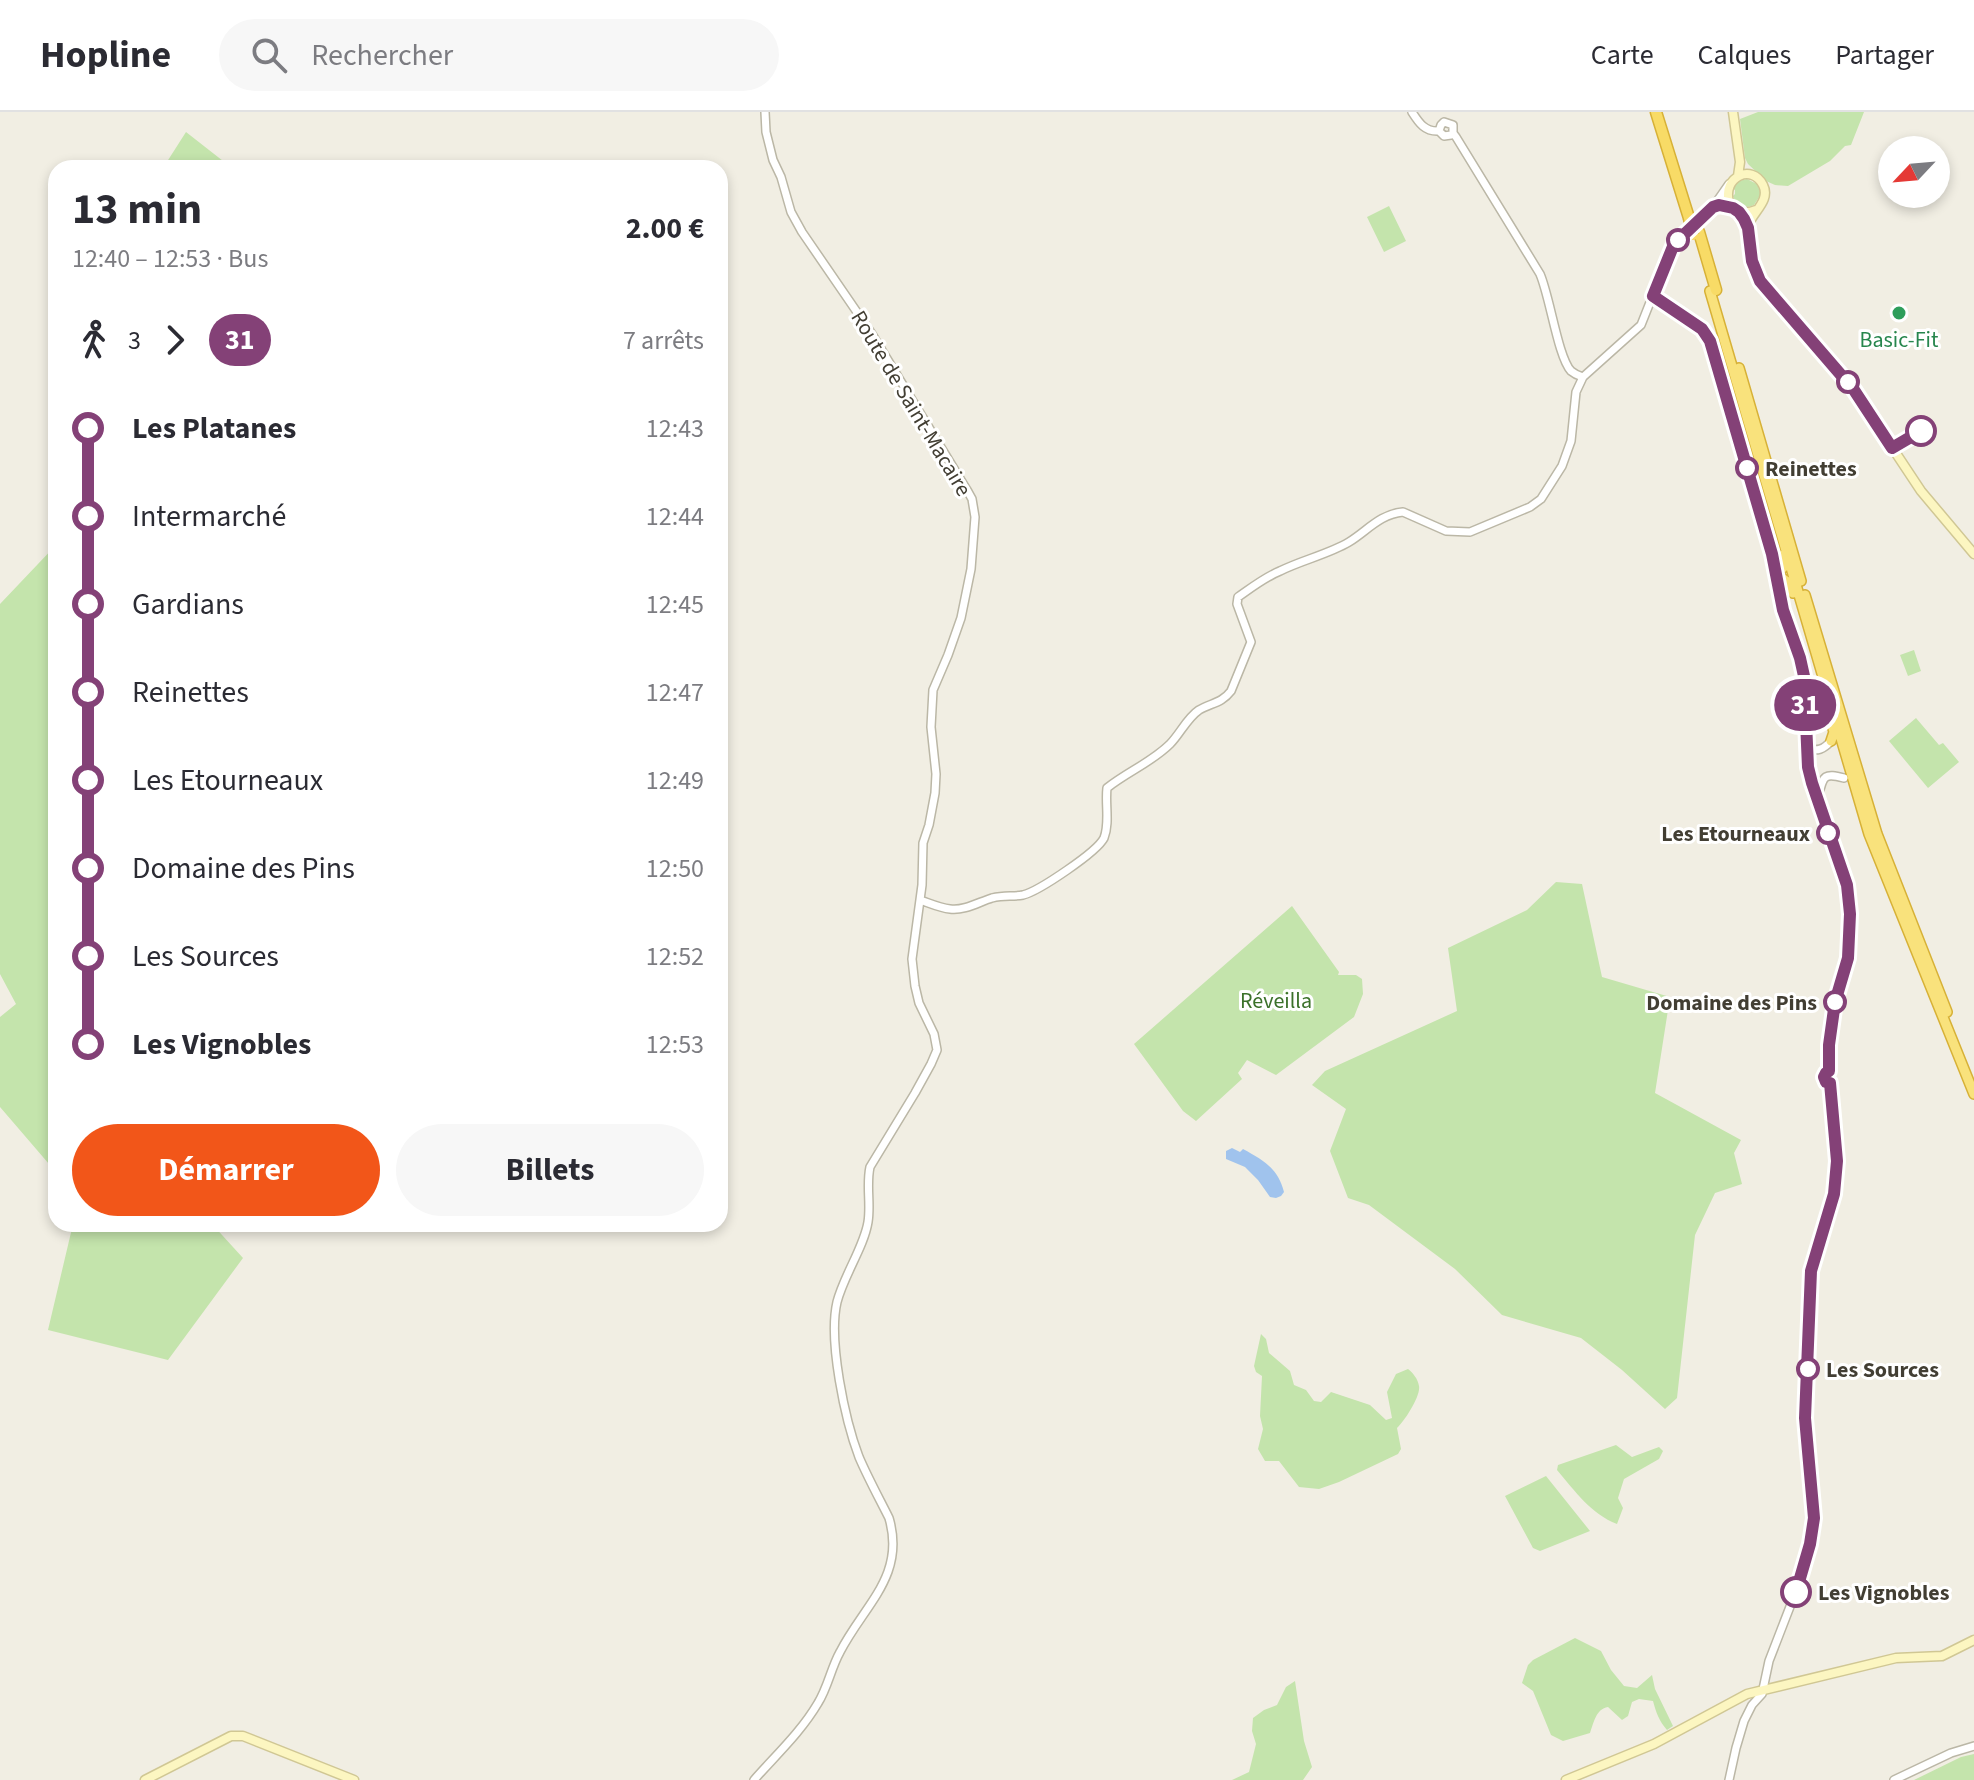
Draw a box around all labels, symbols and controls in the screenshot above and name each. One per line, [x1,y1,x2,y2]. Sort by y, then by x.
search box [219,19,779,91]
text: Hopline [40,28,171,82]
icon: search [247,33,291,77]
text: Rechercher [311,34,453,77]
text: Carte [1591,35,1654,75]
text: Calques [1698,35,1791,75]
text: Partager [1835,35,1934,75]
north arrow [1878,136,1950,208]
map controls [1878,136,1950,208]
text: 13 min [72,178,202,241]
text: 2.00 € [626,207,704,250]
unlabelled marker [1667,229,1689,251]
text: 12:40 – 12:53 · Bus [72,240,268,277]
street label: Route de Saint-Macaire [843,304,979,503]
marker: Basic-Fit [1890,304,1908,322]
icon: walk [72,318,116,362]
icon: forward [153,318,197,362]
text: 31 [225,320,255,360]
text: 3 [128,322,141,359]
text: 7 arrêts [623,322,704,359]
place label: Basic-Fit [1860,324,1939,356]
unlabelled marker [1837,371,1859,393]
text: Les Platanes [132,407,296,450]
text: 12:43 [646,410,704,447]
unlabelled marker [1906,416,1936,446]
place label: Reinettes [1765,453,1857,485]
marker: Reinettes [1736,457,1758,479]
text: Intermarché [132,495,286,538]
text: 12:44 [646,498,704,535]
text: Gardians [132,583,244,626]
text: 12:45 [646,586,704,623]
text: Reinettes [132,671,249,714]
text: 12:47 [646,674,704,711]
line badge: 31 [1769,679,1841,731]
text: 31 [1790,685,1820,725]
text: Les Etourneaux [132,759,323,802]
text: 12:49 [646,762,704,799]
place label: Les Etourneaux [1661,818,1810,850]
marker: Les Etourneaux [1817,822,1839,844]
text: Domaine des Pins [132,847,355,890]
text: 12:50 [646,850,704,887]
text: Les Sources [132,935,279,978]
text: 12:52 [646,938,704,975]
park label: Réveilla [1240,985,1312,1017]
place label: Domaine des Pins [1646,987,1817,1019]
marker: Domaine des Pins [1824,991,1846,1013]
text: Les Vignobles [132,1023,311,1066]
text: 12:53 [646,1026,704,1063]
button: Démarrer [72,1124,380,1216]
button: Billets [396,1124,704,1216]
place label: Les Sources [1826,1354,1939,1386]
marker: Les Sources [1797,1358,1819,1380]
marker: Les Vignobles [1781,1577,1811,1607]
place label: Les Vignobles [1818,1577,1950,1609]

